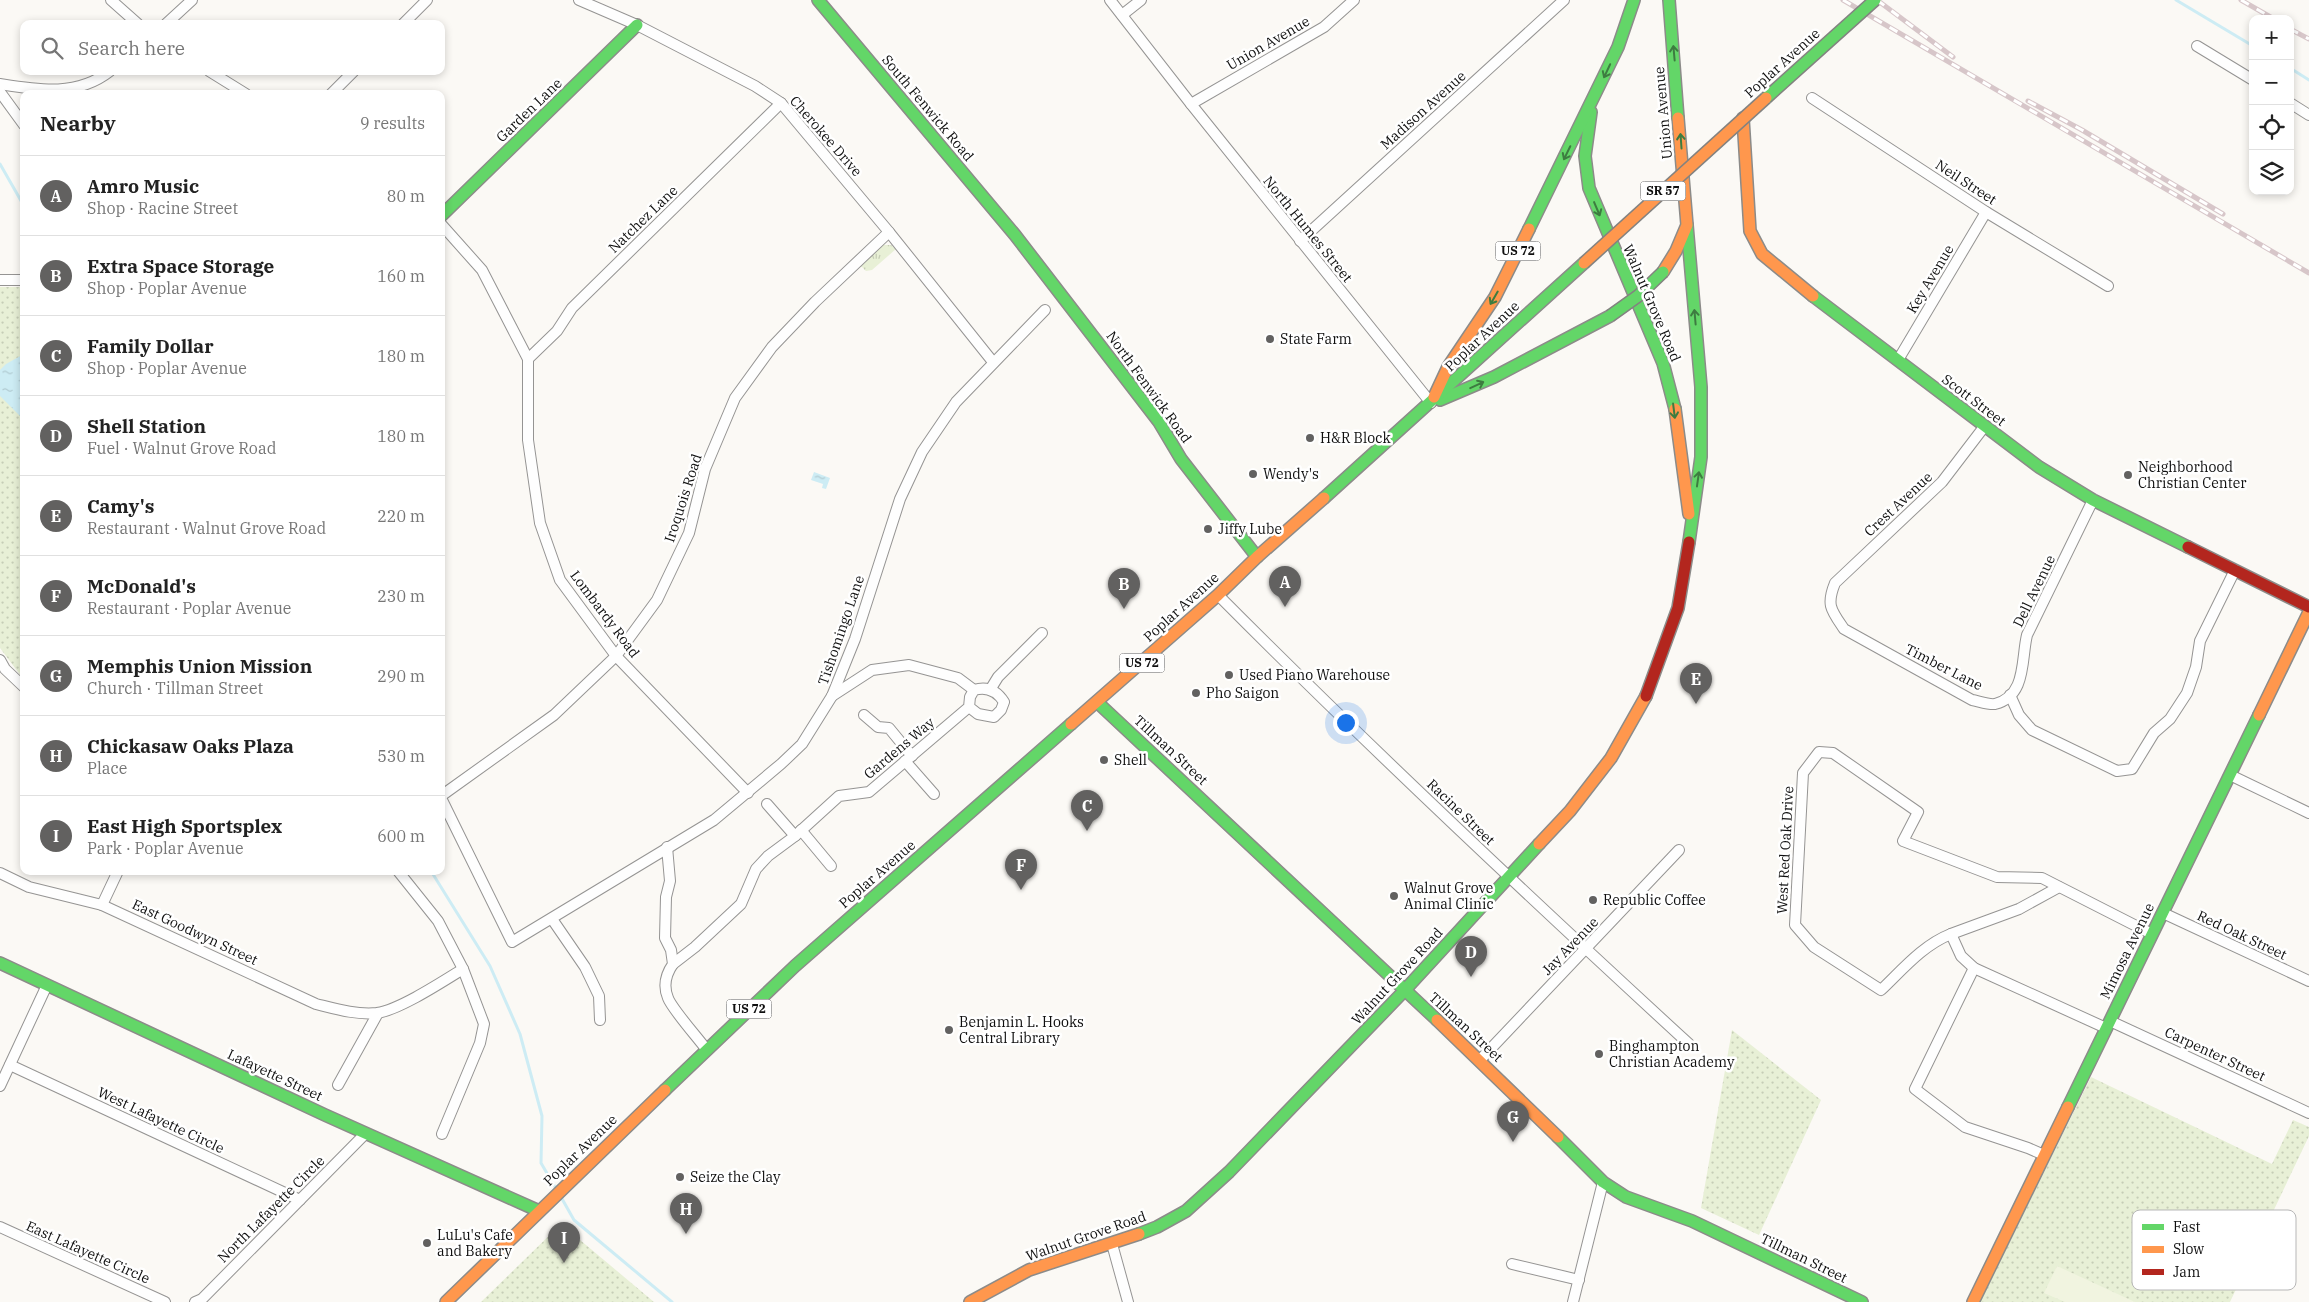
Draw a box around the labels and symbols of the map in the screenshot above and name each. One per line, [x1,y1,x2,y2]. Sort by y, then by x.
street label: Union Avenue [1223,12,1313,74]
street label: Poplar Avenue [1741,24,1823,102]
one-way arrow [1669,45,1678,61]
street label: South Fenwick Road [878,51,978,165]
one-way arrow [1602,63,1611,78]
street label: Union Avenue [1650,66,1676,160]
street label: Madison Avenue [1377,67,1469,153]
street label: Garden Lane [492,74,566,146]
street label: Cherokee Drive [786,92,866,180]
one-way arrow [1676,133,1685,149]
one-way arrow [1562,145,1571,160]
street label: Neil Street [1932,156,2000,209]
street label: North Humes Street [1259,172,1357,286]
street label: Natchez Lane [605,181,681,257]
road number: SR 57 [1640,182,1686,200]
one-way arrow [1592,201,1602,216]
street label: Key Avenue [1902,241,1958,317]
road number: US 72 [1496,242,1540,260]
street label: Walnut Grove Road [1619,242,1685,365]
one-way arrow [1488,291,1498,305]
street label: Poplar Avenue [1441,297,1523,375]
one-way arrow [1690,309,1699,325]
street label: North Fenwick Road [1102,328,1196,447]
place label: State Farm [1280,330,1352,348]
marker: State Farm [1264,333,1276,345]
street label: Scott Street [1938,370,2010,430]
one-way arrow [1469,380,1484,390]
one-way arrow [1669,403,1679,419]
place label: H&R Block [1320,429,1391,447]
marker: H&R Block [1304,432,1316,444]
street label: Iroquois Road [660,451,706,544]
place label: Neighborhood Christian Center [2138,458,2247,492]
place label: Wendy's [1263,465,1319,483]
marker: Wendy's [1247,468,1259,480]
street label: Crest Avenue [1860,468,1936,540]
marker: Neighborhood Christian Center [2122,469,2134,481]
one-way arrow [1693,471,1703,487]
place label: Jiffy Lube [1218,520,1282,538]
marker: Jiffy Lube [1202,523,1214,535]
street label: Dell Avenue [2009,552,2059,630]
pin: A [1269,566,1301,607]
street label: Lombardy Road [566,567,644,662]
pin: B [1108,568,1140,609]
street label: Poplar Avenue [1140,568,1222,646]
street label: Tishomingo Lane [814,573,868,687]
street label: Timber Lane [1902,640,1986,694]
road number: US 72 [1120,654,1164,672]
pin: E [1680,663,1712,704]
place label: Used Piano Warehouse [1239,666,1390,684]
marker: Used Piano Warehouse [1223,669,1235,681]
place label: Pho Saigon [1206,684,1279,702]
marker: Pho Saigon [1190,687,1202,699]
your location [1333,710,1359,736]
street label: Tillman Street [1130,711,1212,789]
street label: Gardens Way [860,713,938,783]
place label: Shell [1114,751,1147,769]
marker: Shell [1098,754,1110,766]
street label: Racine Street [1423,775,1499,849]
street label: West Red Oak Drive [1773,785,1797,915]
pin: C [1071,790,1103,831]
street label: Poplar Avenue [835,836,919,912]
pin: F [1005,849,1037,890]
place label: Walnut Grove Animal Clinic [1404,879,1494,913]
marker: Walnut Grove Animal Clinic [1388,890,1400,902]
place label: Republic Coffee [1603,891,1706,909]
marker: Republic Coffee [1587,894,1599,906]
street label: East Goodwyn Street [129,895,261,969]
street label: Mimosa Avenue [2096,900,2158,1002]
street label: Red Oak Street [2194,906,2290,964]
street label: Jay Avenue [1538,913,1602,979]
street label: Walnut Grove Road [1347,923,1447,1028]
pin: D [1455,936,1487,977]
street label: Tillman Street [1425,988,1507,1066]
road number: US 72 [726,1000,772,1019]
place label: Benjamin L. Hooks Central Library [959,1013,1084,1047]
street label: Carpenter Street [2162,1023,2268,1085]
marker: Benjamin L. Hooks Central Library [943,1024,955,1036]
place label: Binghampton Christian Academy [1609,1037,1735,1071]
street label: Lafayette Street [225,1045,325,1105]
marker: Binghampton Christian Academy [1593,1048,1605,1060]
street label: West Lafayette Circle [95,1083,227,1157]
pin: G [1497,1101,1529,1142]
street label: Poplar Avenue [539,1110,621,1190]
street label: North Lafayette Circle [214,1152,328,1266]
place label: Seize the Clay [690,1168,781,1186]
marker: Seize the Clay [674,1171,686,1183]
pin: H [670,1193,702,1234]
street label: Walnut Grove Road [1024,1207,1149,1265]
legend [2132,1210,2296,1290]
street label: East Lafayette Circle [23,1217,153,1287]
text: Fast [2173,1218,2201,1236]
pin: I [548,1222,580,1263]
place label: LuLu's Cafe and Bakery [437,1226,513,1260]
street label: Tillman Street [1758,1229,1850,1287]
marker: LuLu's Cafe and Bakery [421,1237,433,1249]
text: Slow [2173,1240,2204,1258]
text: Jam [2173,1263,2200,1281]

